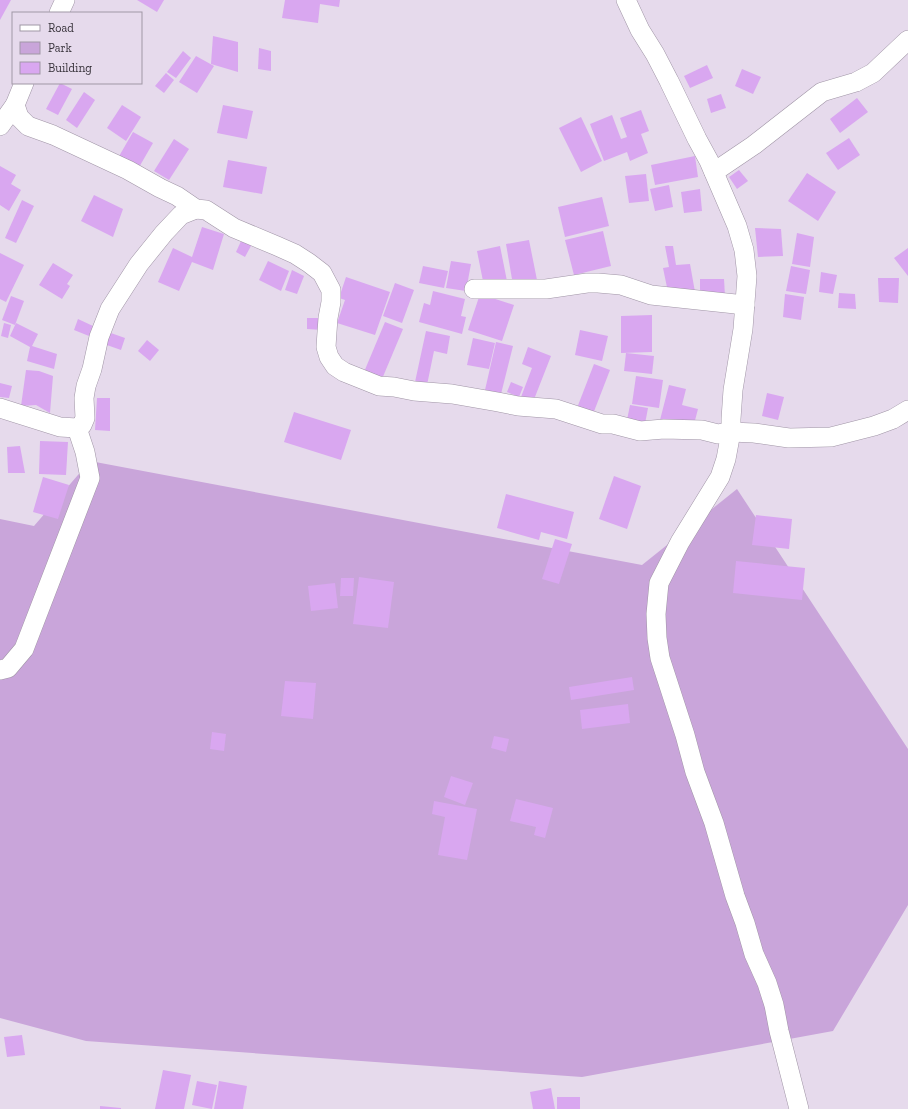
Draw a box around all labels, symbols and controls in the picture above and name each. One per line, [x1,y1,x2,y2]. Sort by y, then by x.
legend [12,12,142,84]
text: Road [48,21,74,35]
text: Park [48,41,73,55]
text: Building [48,61,92,75]

